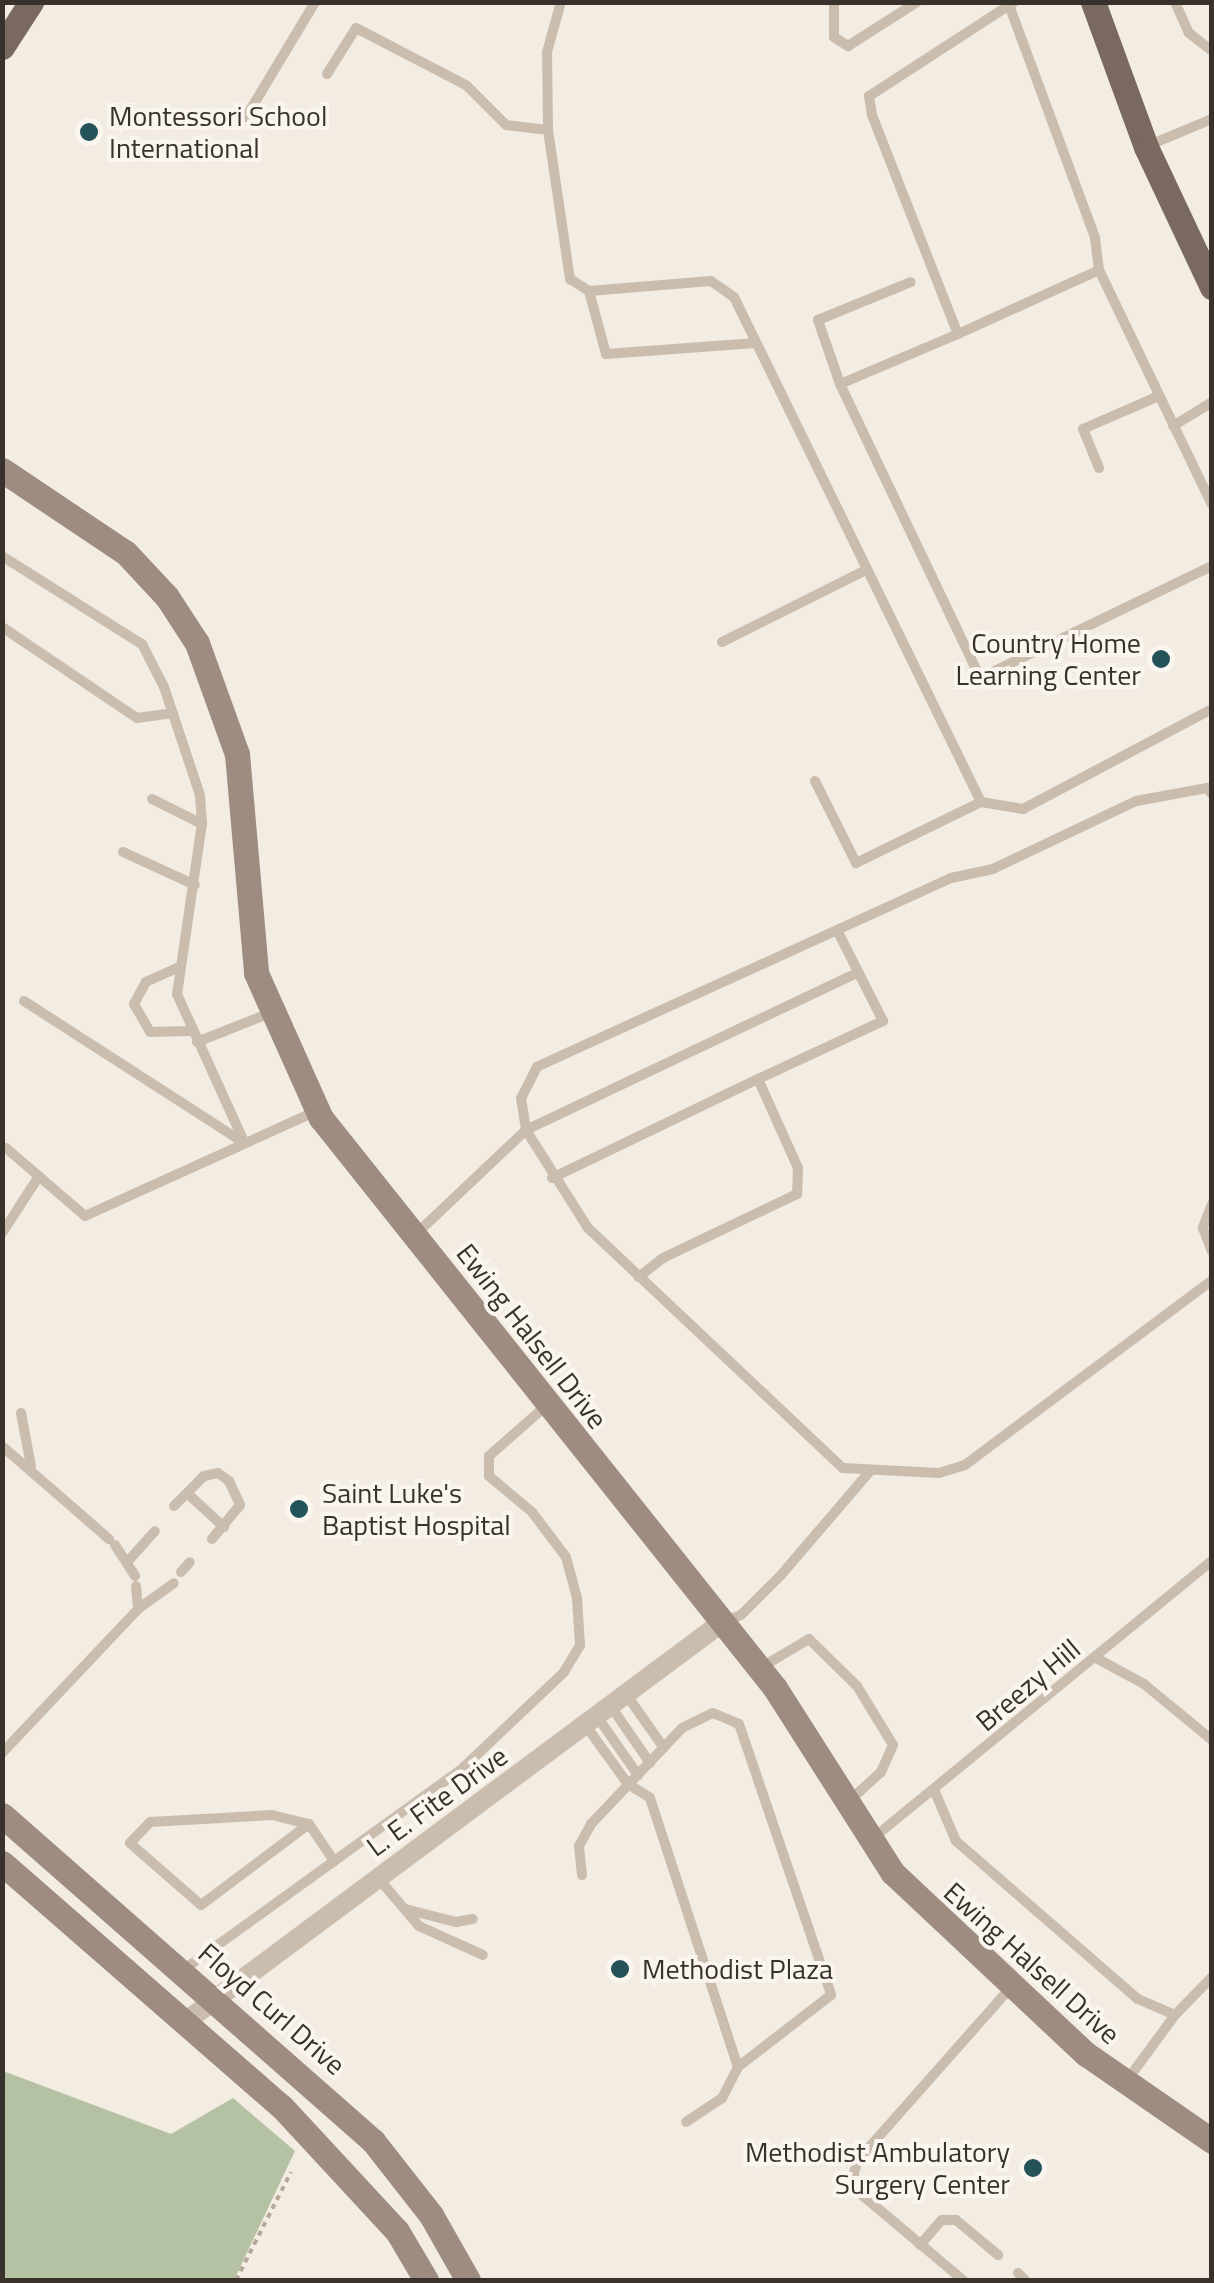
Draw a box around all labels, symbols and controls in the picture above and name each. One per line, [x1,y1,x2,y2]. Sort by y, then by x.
place label: Montessori School International [109,99,327,165]
marker: Montessori School International [78,121,100,143]
place label: Country Home Learning Center [955,626,1141,692]
marker: Country Home Learning Center [1150,648,1172,670]
street label: Ewing Halsell Drive [449,1237,615,1435]
place label: Saint Luke's Baptist Hospital [322,1476,511,1542]
marker: Saint Luke's Baptist Hospital [286,1496,312,1522]
street label: Breezy Hill [969,1632,1087,1738]
street label: L. E. Fite Drive [360,1739,514,1863]
street label: Ewing Halsell Drive [937,1875,1127,2051]
street label: Floyd Curl Drive [192,1936,352,2082]
place label: Methodist Plaza [642,1952,833,1986]
marker: Methodist Plaza [607,1956,633,1982]
place label: Methodist Ambulatory Surgery Center [745,2135,1010,2201]
marker: Methodist Ambulatory Surgery Center [1020,2155,1046,2181]

